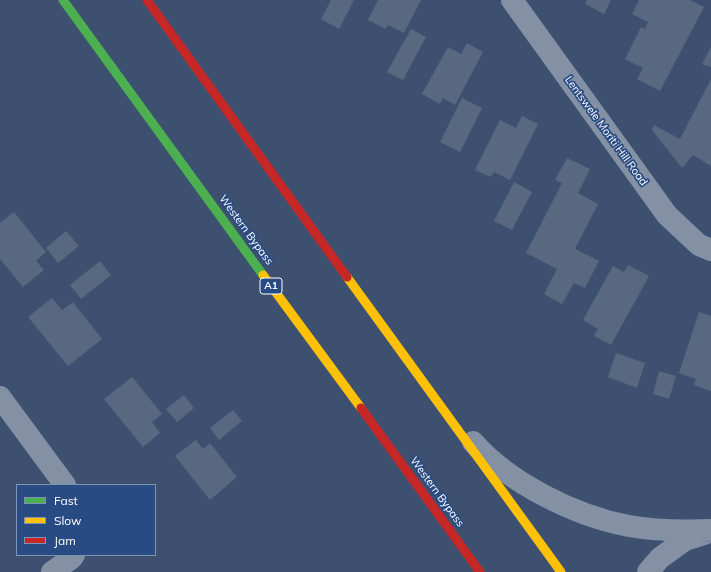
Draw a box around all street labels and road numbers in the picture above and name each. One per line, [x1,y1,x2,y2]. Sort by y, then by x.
street label: Lentswele Moriti Hill Road [562,74,650,188]
street label: Western Bypass [216,192,276,268]
road number: A1 [260,278,282,294]
street label: Western Bypass [407,454,467,530]

